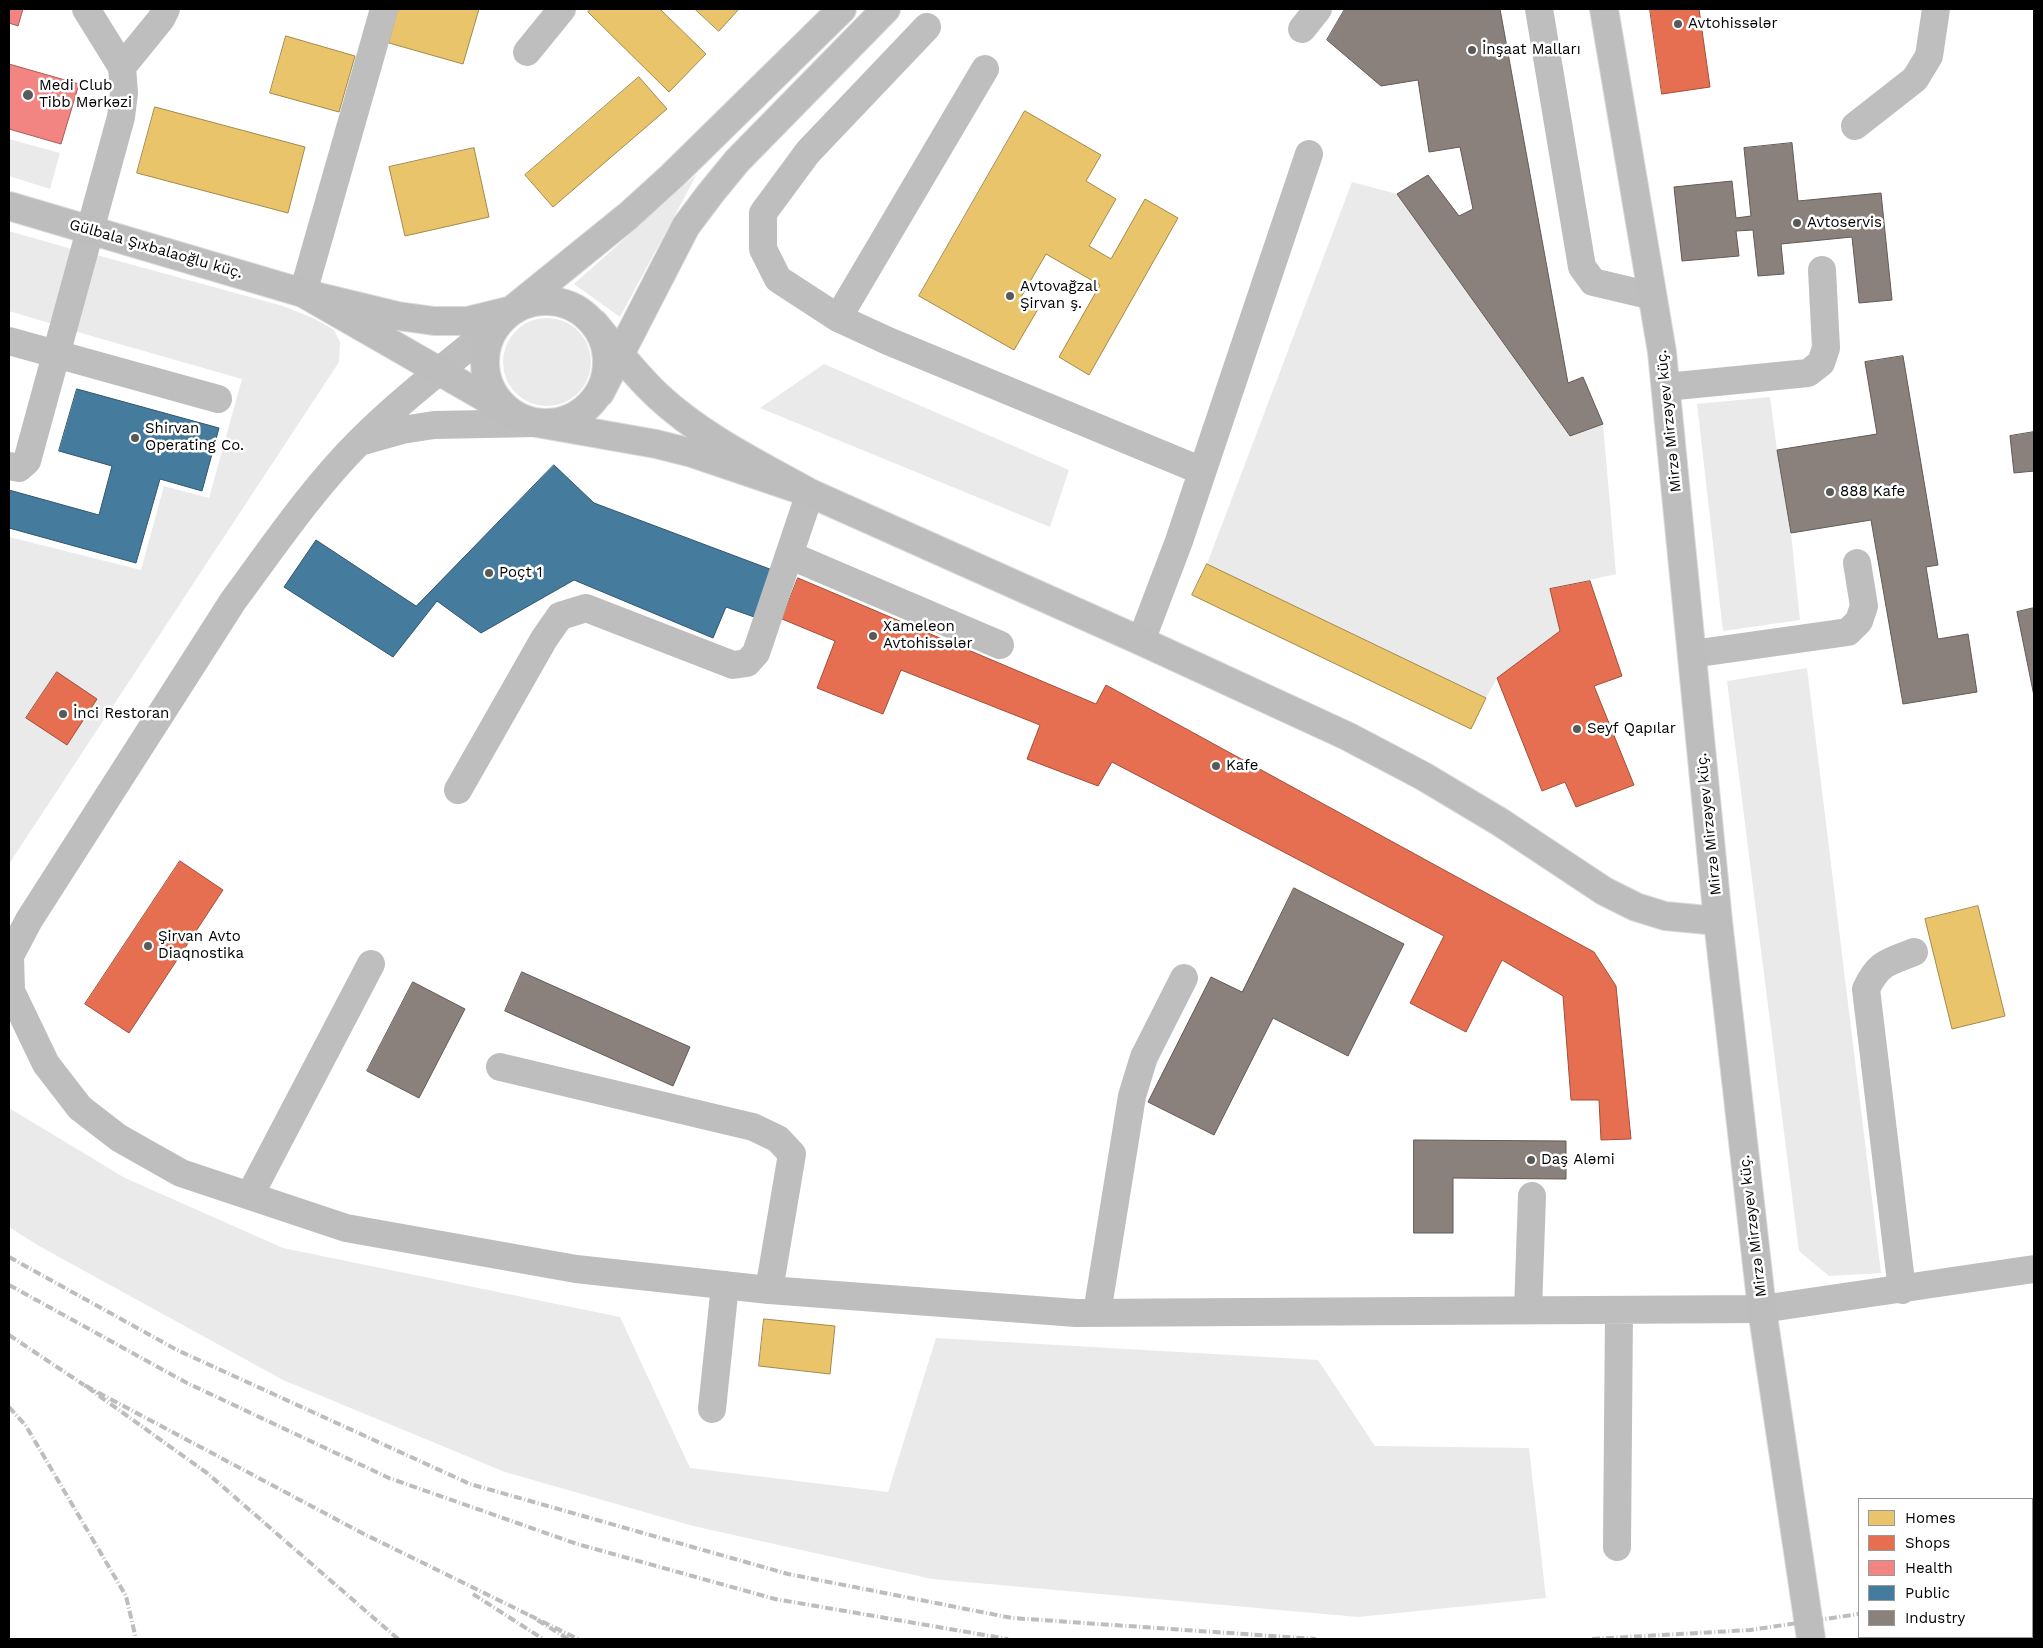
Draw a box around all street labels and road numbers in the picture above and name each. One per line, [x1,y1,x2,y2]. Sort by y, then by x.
street label: Gülbala Şıxbalaoğlu küç. [67,216,245,282]
street label: Mirzə Mirzəyev küç. [1653,349,1685,493]
street label: Mirzə Mirzəyev küç. [1693,752,1725,896]
street label: Mirzə Mirzəyev küç. [1735,1154,1771,1298]

